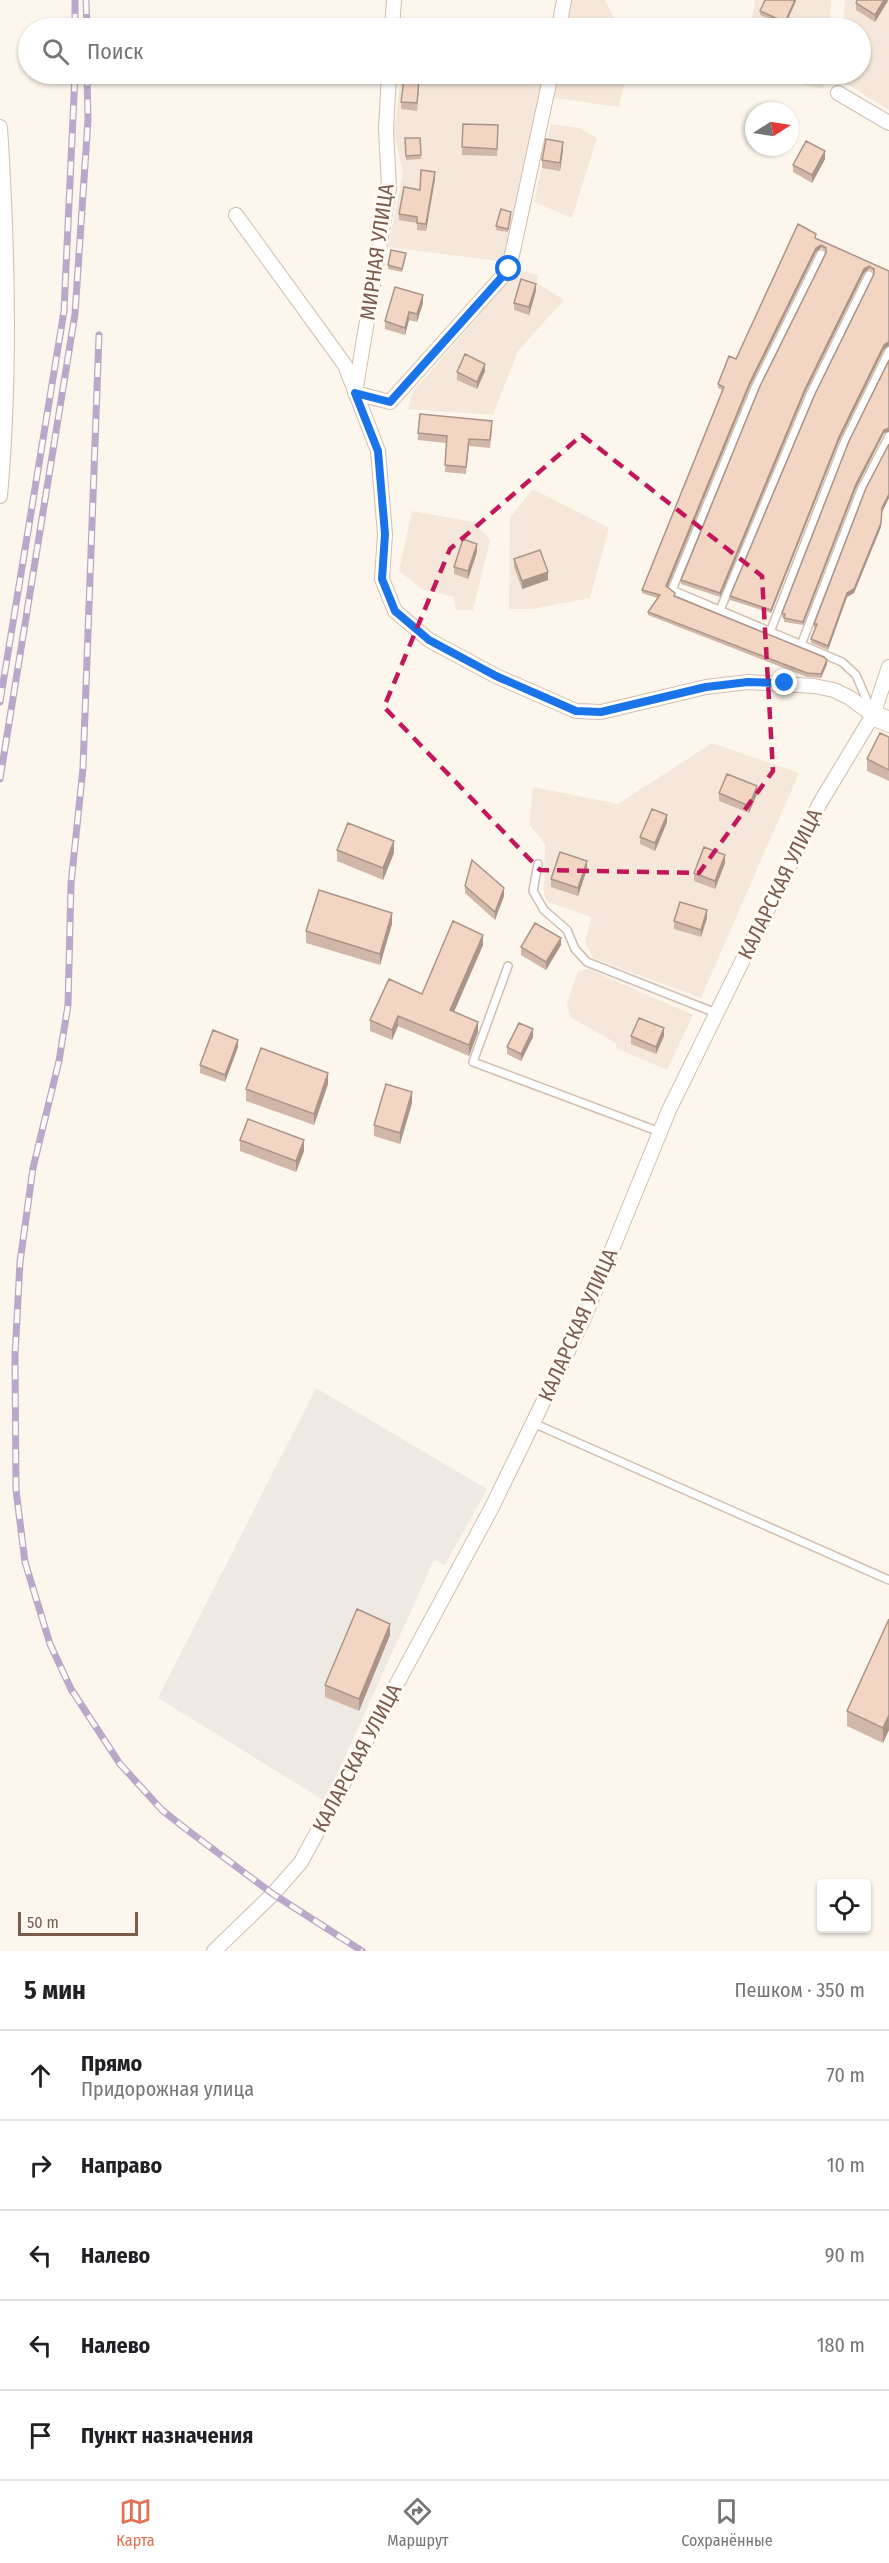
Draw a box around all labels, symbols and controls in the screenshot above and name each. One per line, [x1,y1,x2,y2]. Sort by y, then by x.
search box [18,18,871,84]
icon: search [39,35,72,68]
text: Поиск [87,38,143,65]
north arrow [745,102,799,156]
street label: МИРНАЯ УЛИЦА [355,182,399,322]
route start [495,255,521,281]
route end [771,669,797,695]
street label: КАЛАРСКАЯ УЛИЦА [732,804,828,964]
street label: КАЛАРСКАЯ УЛИЦА [533,1245,623,1405]
street label: КАЛАРСКАЯ УЛИЦА [307,1679,407,1837]
map controls [817,1879,871,1933]
button: locate [817,1879,871,1933]
scale bar [18,1909,138,1936]
text: 50 m [27,1913,59,1932]
text: 5 мин [24,1975,86,2006]
text: Пешком · 350 m [735,1978,865,2002]
text: Прямо [81,2050,142,2077]
icon: ahead [24,2059,57,2092]
text: 70 m [827,2063,865,2087]
text: Придорожная улица [81,2077,254,2101]
icon: right [24,2149,57,2182]
text: Направо [81,2152,162,2179]
text: 10 m [827,2153,865,2177]
icon: left [24,2239,57,2272]
text: Налево [81,2242,150,2269]
text: 90 m [825,2243,865,2267]
icon: left [24,2329,57,2362]
text: Налево [81,2332,150,2359]
text: 180 m [817,2333,865,2357]
icon: arrive [24,2419,57,2452]
text: Пункт назначения [81,2422,253,2449]
tab: Карта [116,2495,155,2550]
tab: Маршрут [387,2495,449,2550]
tab: Сохранённые [681,2495,773,2550]

